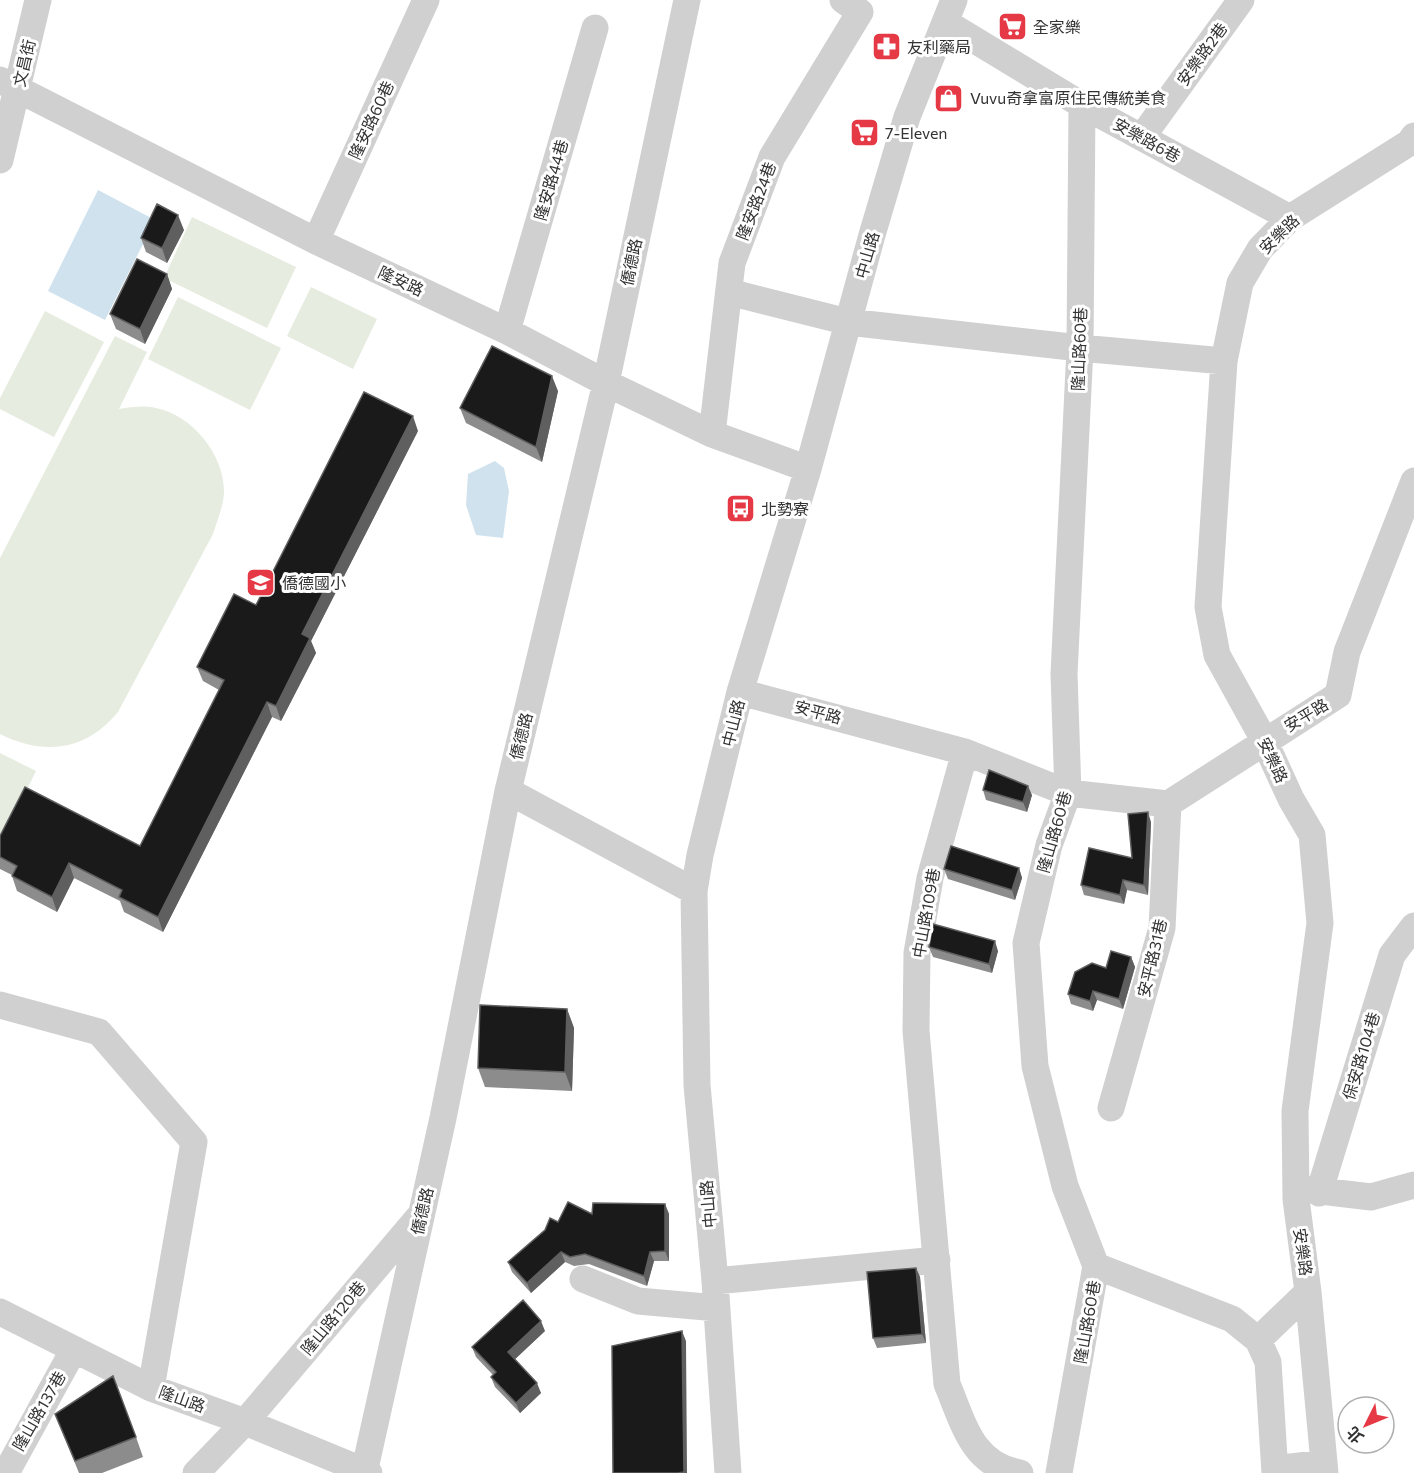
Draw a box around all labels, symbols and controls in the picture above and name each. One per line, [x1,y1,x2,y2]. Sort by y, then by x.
supermarket icon: 全家樂 [996,11,1028,43]
place label: 全家樂 [1033,17,1081,36]
street label: 安樂路2巷 [1172,19,1231,89]
pharmacy icon: 友利藥局 [870,31,902,63]
street label: 文昌街 [9,37,38,88]
place label: 友利藥局 [907,37,971,56]
street label: 隆安路60巷 [344,78,397,162]
shop icon: Vuvu奇拿富原住民傳統美食 [933,82,965,114]
place label: Vuvu奇拿富原住民傳統美食 [970,88,1166,107]
street label: 安樂路6巷 [1110,113,1184,166]
supermarket icon: 7-Eleven [848,117,880,149]
place label: 7-Eleven [885,123,948,142]
street label: 隆安路44巷 [530,137,571,222]
street label: 隆安路24巷 [732,159,779,243]
street label: 安樂路 [1255,210,1303,257]
street label: 中山路 [851,229,882,281]
street label: 僑德路 [616,236,645,287]
street label: 隆安路 [375,262,427,299]
street label: 隆山路60巷 [1068,307,1089,391]
bus stop icon: 北勢寮 [724,493,756,525]
place label: 北勢寮 [761,499,809,518]
school or university icon: 僑德國小 [245,567,277,599]
place label: 僑德國小 [282,573,346,592]
street label: 安平路 [1280,694,1331,735]
street label: 安平路 [792,696,844,727]
street label: 中山路 [717,697,748,748]
street label: 僑德路 [505,710,536,761]
street label: 安樂路 [1255,734,1292,786]
street label: 隆山路60巷 [1033,789,1074,875]
street label: 中山路109巷 [908,866,943,959]
street label: 安平路31巷 [1133,917,1170,999]
street label: 保安路104巷 [1338,1010,1383,1102]
street label: 中山路 [696,1179,719,1229]
street label: 僑德路 [407,1185,436,1236]
street label: 安樂路 [1291,1227,1316,1277]
street label: 隆山路120巷 [296,1277,369,1358]
street label: 隆山路60巷 [1070,1279,1103,1365]
street label: 隆山路137巷 [8,1368,69,1454]
street label: 隆山路 [156,1381,208,1416]
north arrow [1336,1395,1396,1455]
text: 北 [1342,1423,1367,1448]

